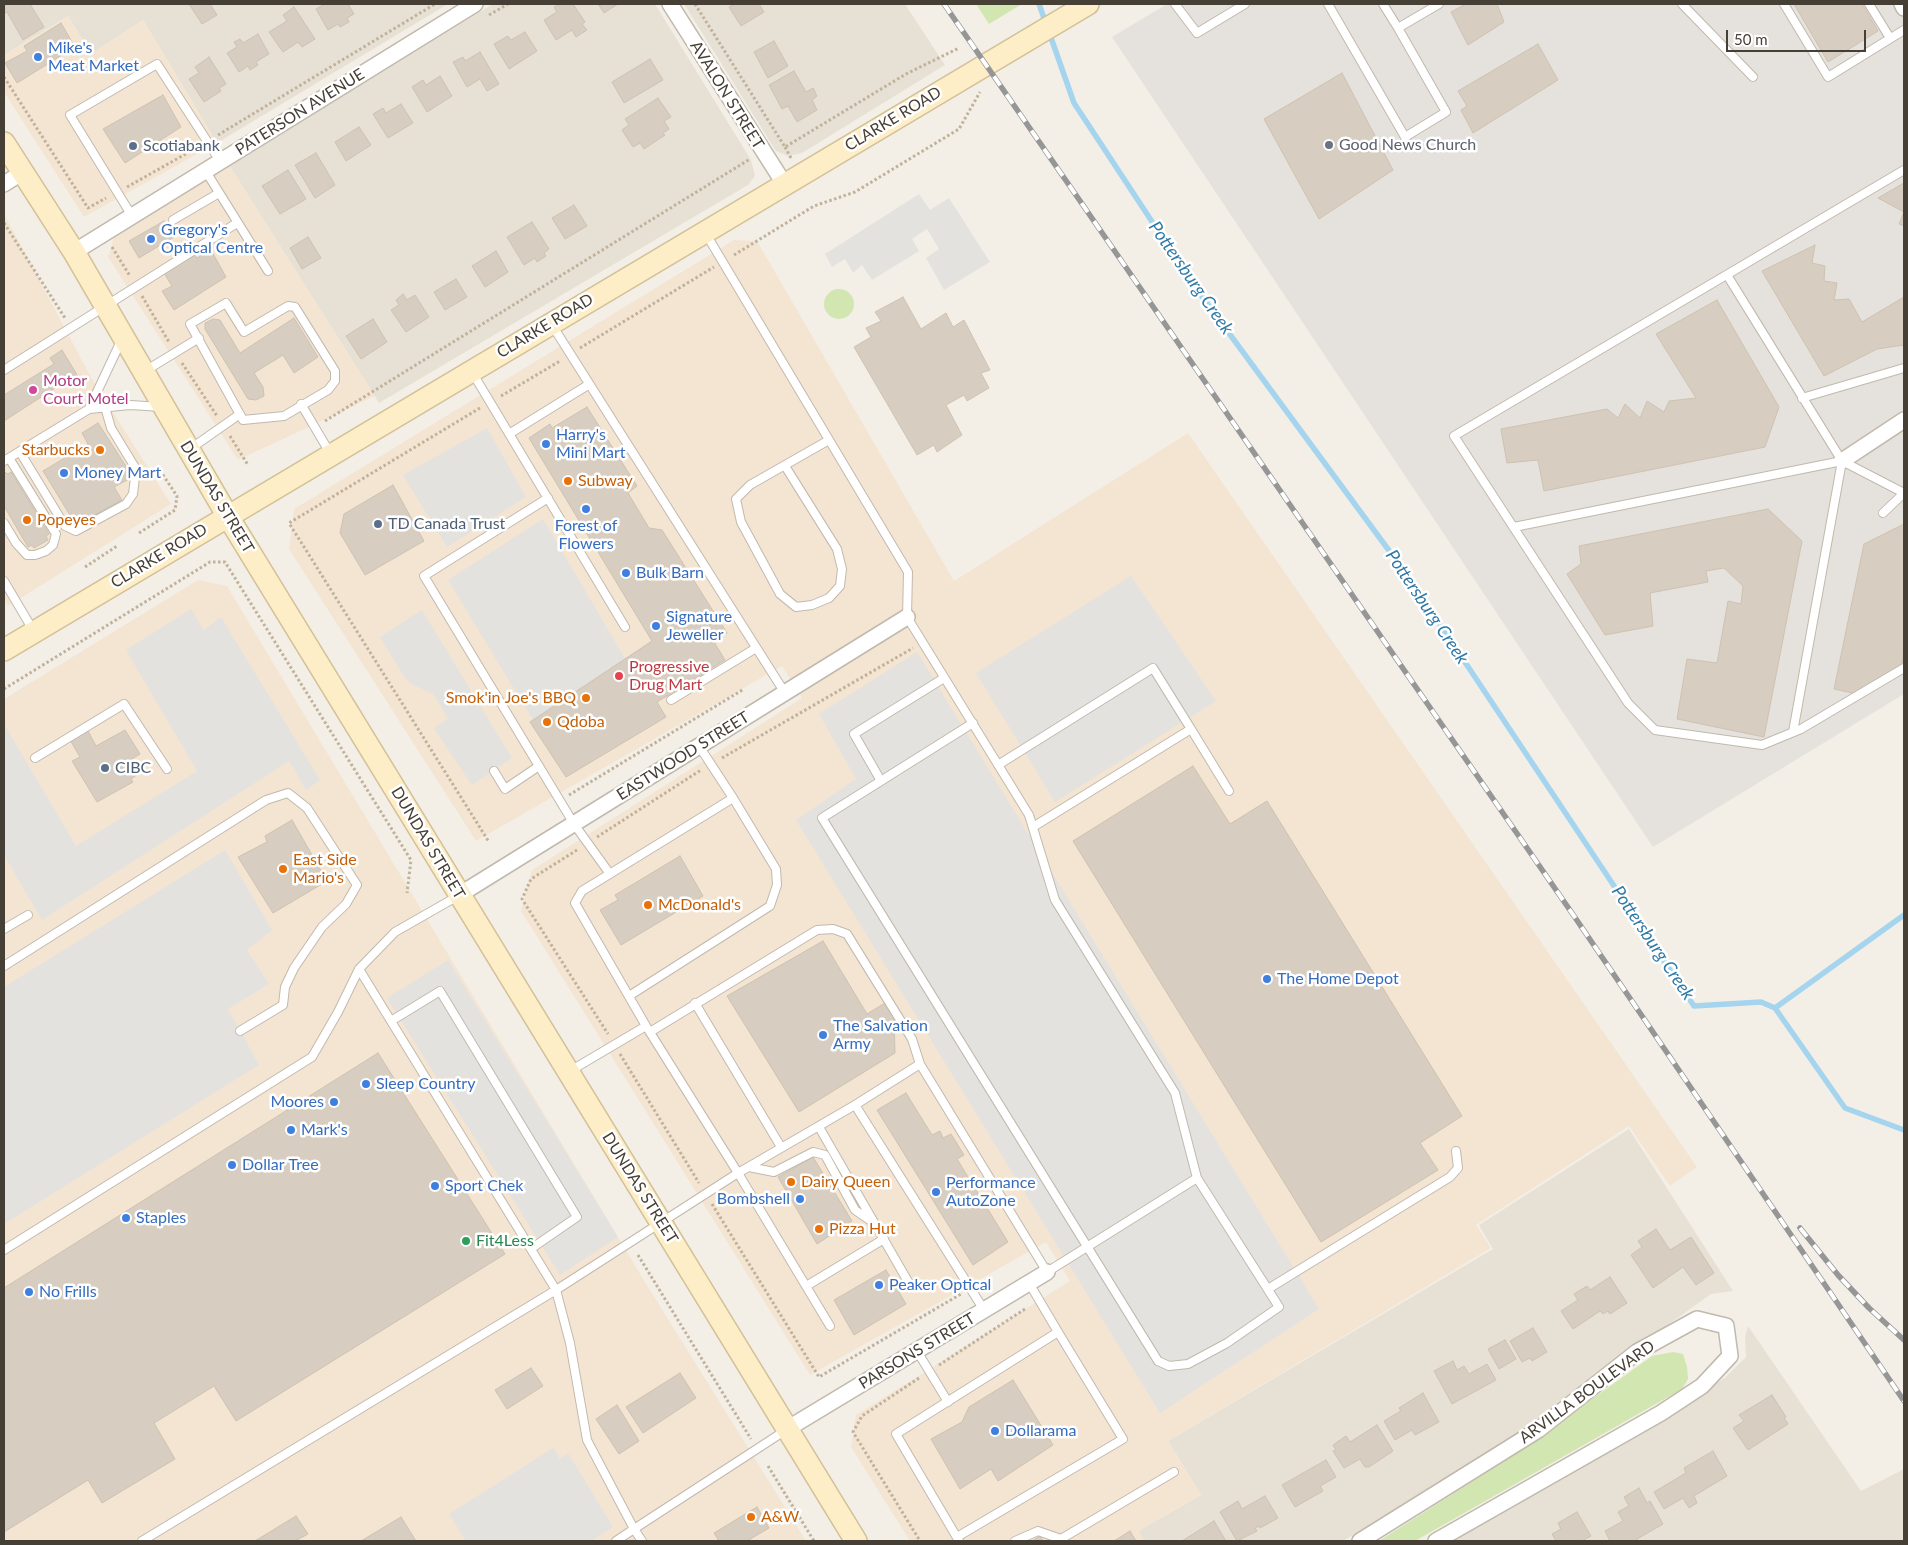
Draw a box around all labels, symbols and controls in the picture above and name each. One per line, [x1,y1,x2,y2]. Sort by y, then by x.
scale bar [1728,20,1868,52]
text: 50 m [1734,30,1768,48]
street label: AVALON STREET [686,37,768,153]
place label: Mike's Meat Market [48,38,139,76]
marker: Mike's Meat Market [32,51,44,63]
street label: PATERSON AVENUE [232,65,368,159]
street label: CLARKE ROAD [841,83,945,155]
place label: Good News Church [1339,135,1476,155]
place label: Scotiabank [143,136,220,156]
marker: Good News Church [1323,139,1335,151]
marker: Scotiabank [127,140,139,152]
water label: Pottersburg Creek [1144,217,1238,339]
place label: Gregory's Optical Centre [161,220,263,258]
marker: Gregory's Optical Centre [145,233,157,245]
street label: CLARKE ROAD [493,290,597,362]
place label: Motor Court Motel [43,371,129,409]
marker: Motor Court Motel [27,384,39,396]
place label: Harry's Mini Mart [556,425,626,463]
street label: DUNDAS STREET [176,437,258,557]
marker: Harry's Mini Mart [540,438,552,450]
place label: Starbucks [22,440,90,460]
marker: Starbucks [94,444,106,456]
place label: Money Mart [74,463,161,483]
marker: Money Mart [58,467,70,479]
place label: Subway [578,471,633,491]
marker: Subway [562,475,574,487]
marker: Forest of Flowers [580,503,592,515]
place label: Popeyes [37,510,96,530]
marker: Popeyes [21,514,33,526]
place label: TD Canada Trust [388,514,505,534]
place label: Forest of Flowers [555,516,617,554]
marker: TD Canada Trust [372,518,384,530]
street label: CLARKE ROAD [107,520,211,592]
water label: Pottersburg Creek [1381,546,1473,668]
place label: Bulk Barn [636,563,704,583]
marker: Bulk Barn [620,567,632,579]
place label: Signature Jeweller [666,607,732,645]
marker: Signature Jeweller [650,620,662,632]
place label: Progressive Drug Mart [629,657,709,695]
marker: Progressive Drug Mart [613,670,625,682]
place label: Smok'in Joe's BBQ [446,688,576,708]
marker: Smok'in Joe's BBQ [580,692,592,704]
street label: EASTWOOD STREET [613,707,753,805]
place label: Qdoba [557,712,605,732]
marker: Qdoba [541,716,553,728]
place label: CIBC [115,758,151,778]
marker: CIBC [99,762,111,774]
street label: DUNDAS STREET [387,783,469,903]
place label: East Side Mario's [293,850,357,888]
marker: East Side Mario's [277,863,289,875]
water label: Pottersburg Creek [1607,882,1699,1004]
place label: McDonald's [658,895,741,915]
marker: McDonald's [642,899,654,911]
place label: The Home Depot [1277,969,1399,989]
marker: The Home Depot [1261,973,1273,985]
place label: The Salvation Army [833,1016,928,1054]
marker: The Salvation Army [817,1029,829,1041]
place label: Sleep Country [376,1074,475,1094]
marker: Sleep Country [360,1078,372,1090]
place label: Moores [270,1092,324,1112]
marker: Moores [328,1096,340,1108]
place label: Mark's [301,1120,348,1140]
marker: Mark's [285,1124,297,1136]
street label: DUNDAS STREET [598,1129,682,1247]
place label: Dollar Tree [242,1155,319,1175]
marker: Dollar Tree [226,1159,238,1171]
place label: Dairy Queen [801,1172,890,1192]
place label: Performance AutoZone [946,1173,1036,1211]
place label: Sport Chek [445,1176,523,1196]
marker: Dairy Queen [785,1176,797,1188]
marker: Sport Chek [429,1180,441,1192]
marker: Performance AutoZone [930,1186,942,1198]
place label: Bombshell [717,1189,790,1209]
marker: Bombshell [794,1193,806,1205]
place label: Staples [136,1208,186,1228]
marker: Staples [120,1212,132,1224]
place label: Pizza Hut [829,1219,896,1239]
marker: Pizza Hut [813,1223,825,1235]
place label: Fit4Less [476,1231,534,1251]
marker: Fit4Less [460,1235,472,1247]
place label: Peaker Optical [889,1275,991,1295]
marker: Peaker Optical [873,1279,885,1291]
place label: No Frills [39,1282,97,1302]
marker: No Frills [23,1286,35,1298]
street label: PARSONS STREET [855,1309,979,1393]
street label: ARVILLA BOULEVARD [1516,1336,1658,1448]
place label: Dollarama [1005,1421,1076,1441]
marker: Dollarama [989,1425,1001,1437]
place label: A&W [761,1507,799,1527]
marker: A&W [745,1511,757,1523]

